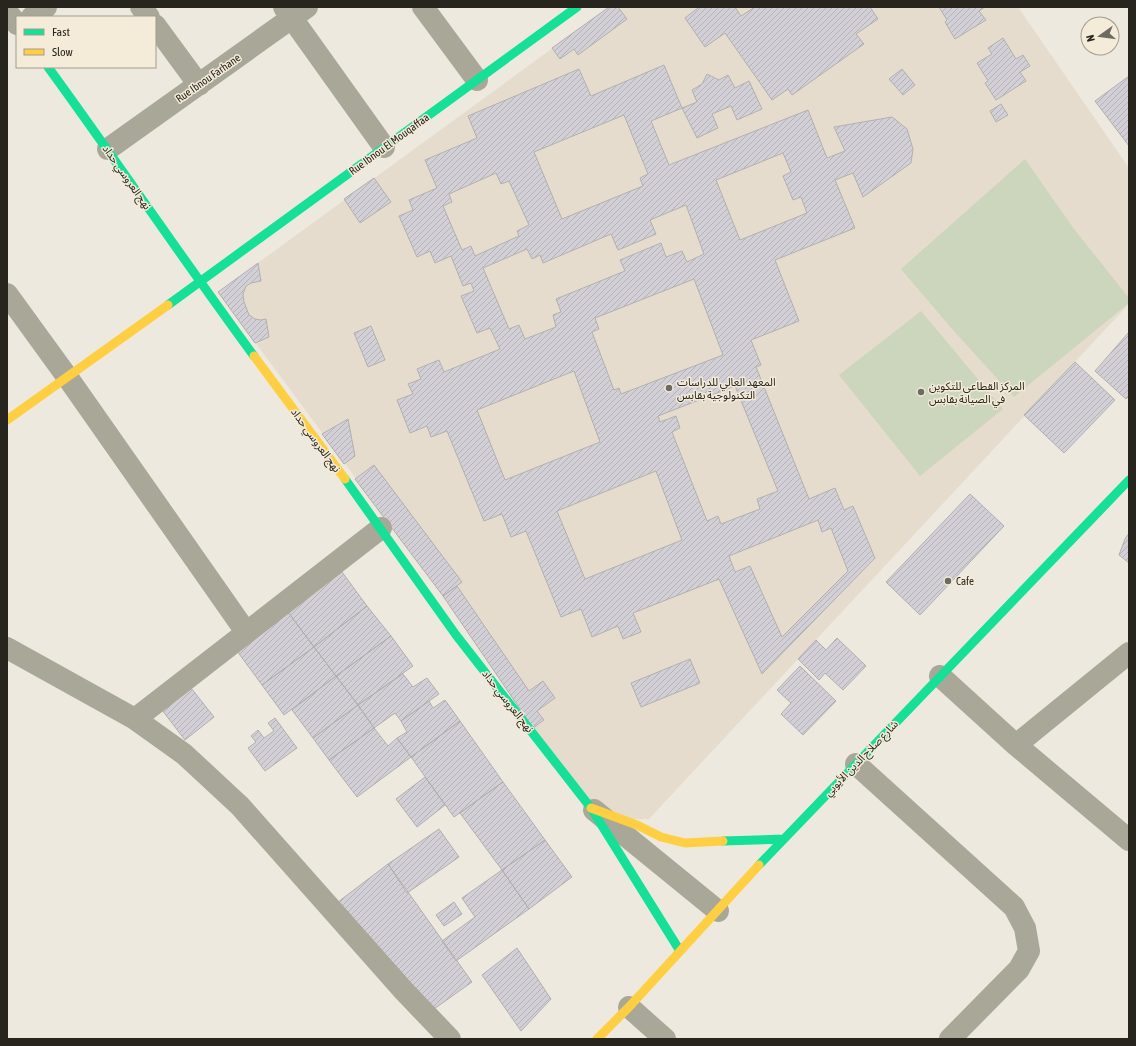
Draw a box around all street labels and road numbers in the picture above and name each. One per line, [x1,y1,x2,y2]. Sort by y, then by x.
street label: Rue Ibnou Farhane [173,51,243,105]
street label: Rue Ibnou El Mouqaffaa [347,111,431,177]
street label: نهج العروسي حداد [97,142,154,214]
street label: نهج العروسي حداد [286,406,343,476]
street label: نهج العروسي حداد [477,667,536,737]
street label: شارع صلاح الدين الأيوبي [822,717,903,801]

